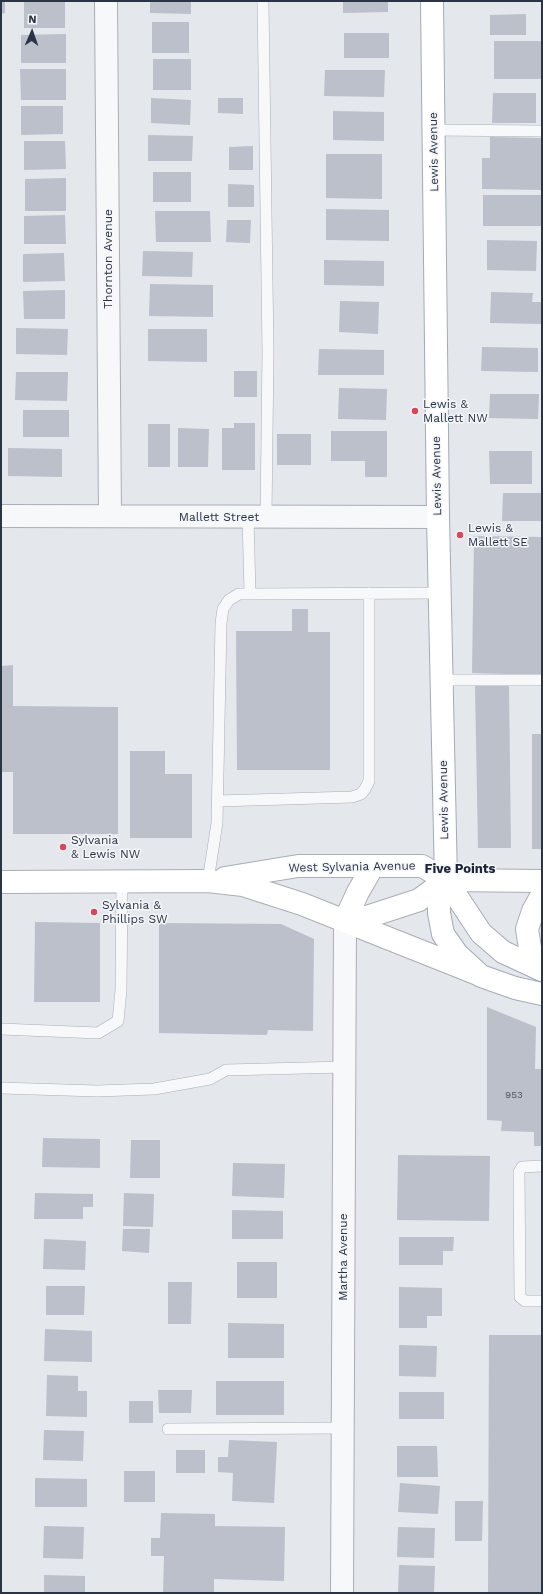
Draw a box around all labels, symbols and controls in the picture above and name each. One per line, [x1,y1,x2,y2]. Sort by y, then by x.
north arrow [12,12,52,52]
text: N [28,13,37,26]
street label: Lewis Avenue [426,112,442,192]
street label: Thornton Avenue [101,209,115,309]
place label: Lewis & Mallett NW [423,397,488,425]
marker: Lewis & Mallett NW [410,406,420,416]
street label: Lewis Avenue [429,436,445,516]
street label: Mallett Street [179,510,259,524]
place label: Lewis & Mallett SE [468,521,528,549]
marker: Lewis & Mallett SE [455,530,465,540]
street label: Lewis Avenue [436,760,452,840]
place label: Sylvania & Lewis NW [71,833,140,861]
marker: Sylvania & Lewis NW [58,842,68,852]
street label: West Sylvania Avenue [288,859,416,875]
district label: Five Points [425,861,495,877]
place label: Sylvania & Phillips SW [102,898,168,926]
marker: Sylvania & Phillips SW [89,907,99,917]
house number: 953 [505,1089,523,1101]
street label: Martha Avenue [336,1213,350,1301]

